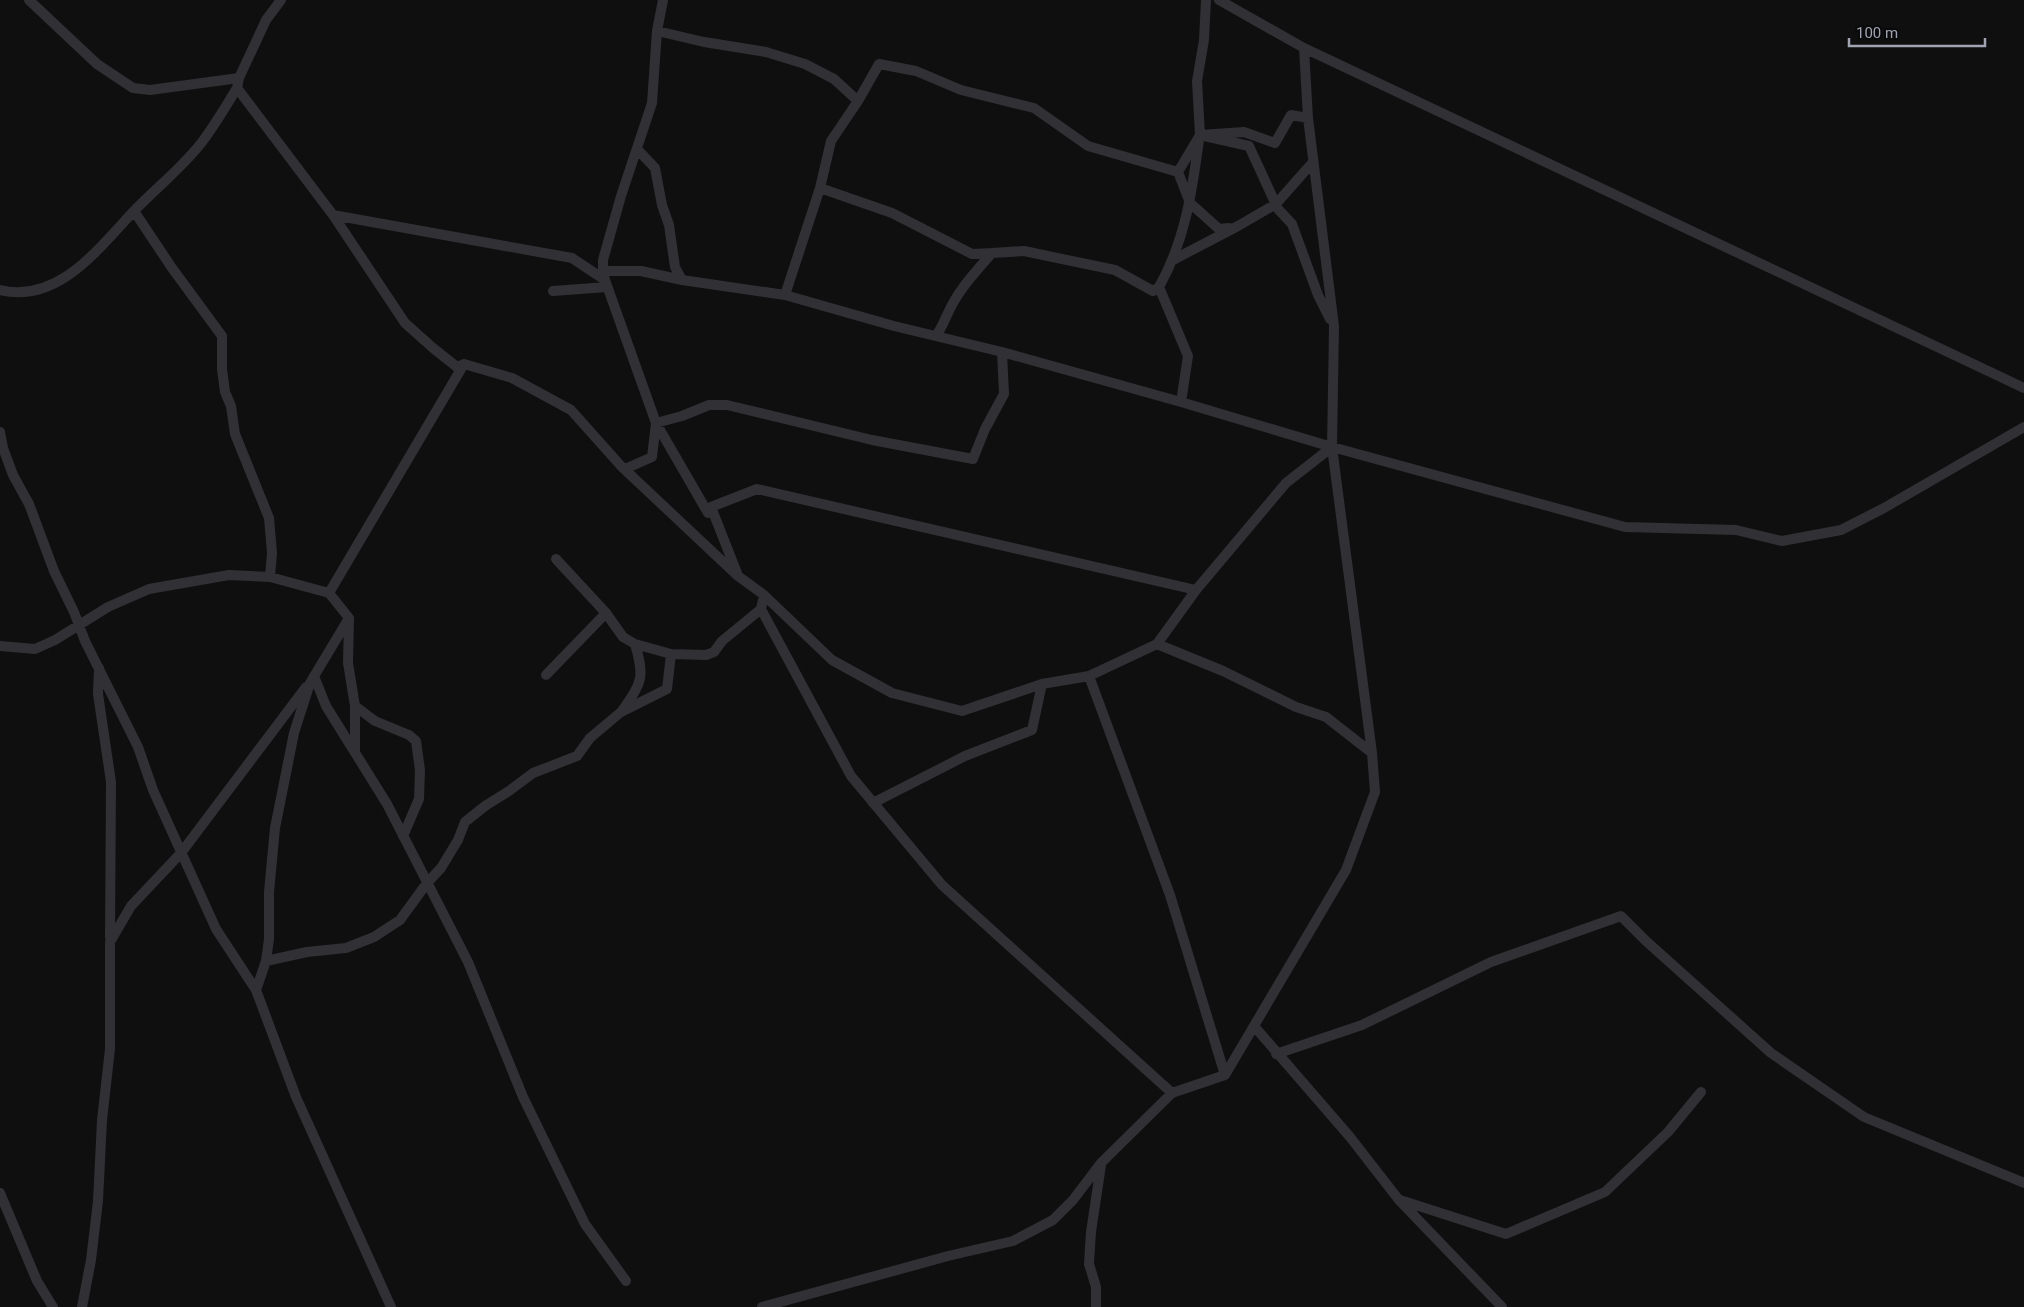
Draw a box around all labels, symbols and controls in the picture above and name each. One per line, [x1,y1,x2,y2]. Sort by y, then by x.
scale bar [1849,15,1985,47]
text: 100 m [1856,24,1898,42]

